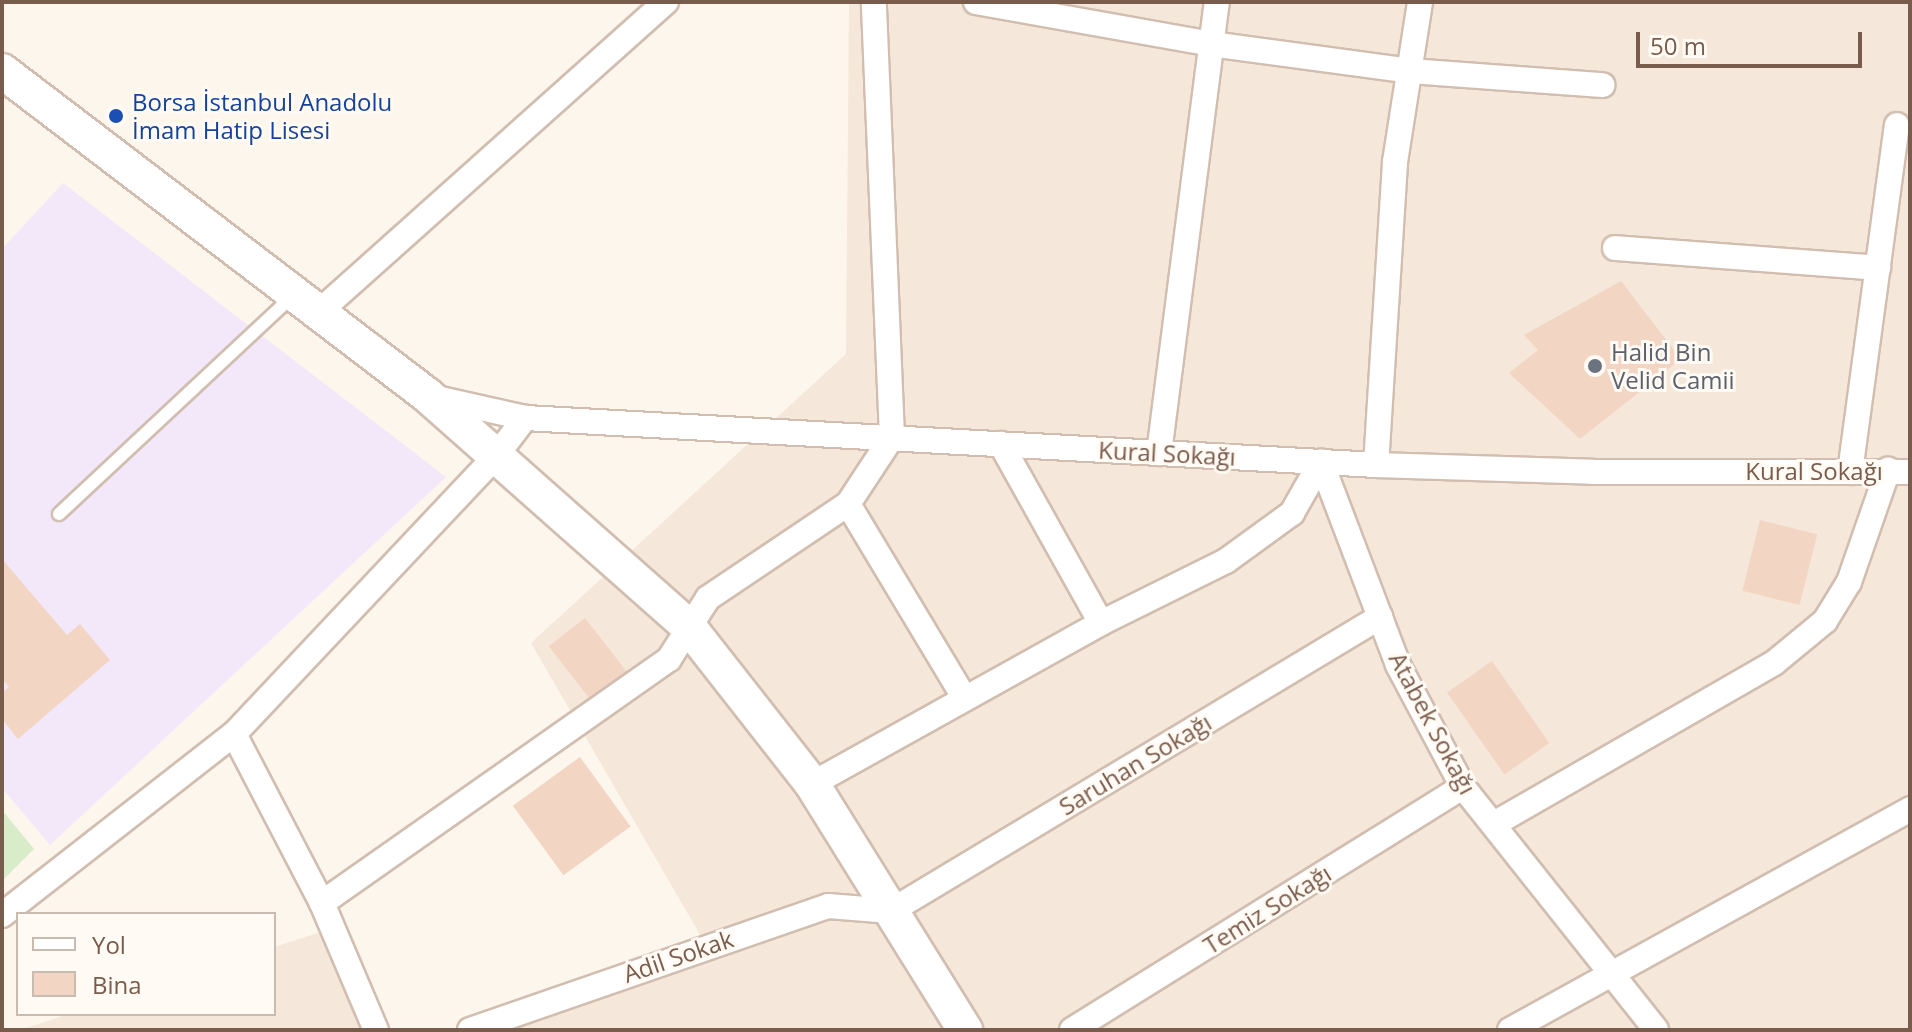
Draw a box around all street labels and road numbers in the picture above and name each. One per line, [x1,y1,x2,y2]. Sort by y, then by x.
street label: Kural Sokağı [1098,435,1236,471]
street label: Kural Sokağı [1745,457,1883,485]
street label: Atabek Sokağı [1384,647,1482,799]
street label: Saruhan Sokağı [1054,707,1216,821]
street label: Temiz Sokağı [1198,858,1336,960]
street label: Adil Sokak [619,924,737,988]

